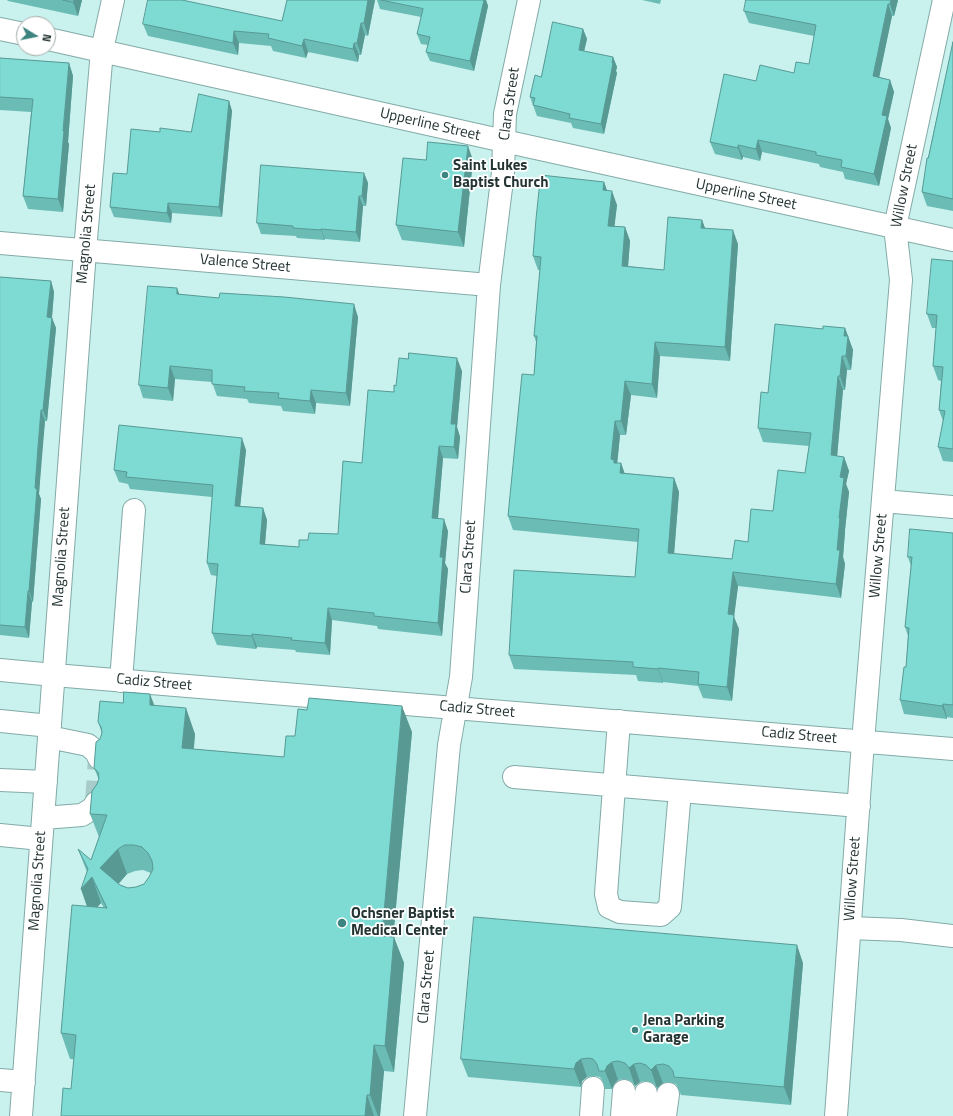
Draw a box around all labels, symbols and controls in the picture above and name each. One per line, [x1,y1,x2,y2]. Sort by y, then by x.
north arrow [16,16,56,56]
text: N [38,33,55,43]
street label: Clara Street [496,66,524,142]
street label: Upperline Street [378,105,482,145]
street label: Willow Street [888,143,922,229]
place label: Saint Lukes Baptist Church [453,157,548,192]
marker: Saint Lukes Baptist Church [440,170,450,180]
street label: Upperline Street [694,176,798,214]
street label: Magnolia Street [74,183,100,285]
street label: Valence Street [199,251,291,277]
street label: Magnolia Street [50,506,74,608]
street label: Willow Street [866,513,892,599]
street label: Clara Street [457,520,481,594]
street label: Cadiz Street [116,671,192,695]
street label: Cadiz Street [439,698,515,722]
street label: Cadiz Street [761,724,837,748]
street label: Magnolia Street [26,830,50,932]
street label: Willow Street [841,836,865,922]
place label: Ochsner Baptist Medical Center [351,905,454,940]
marker: Ochsner Baptist Medical Center [336,917,348,929]
street label: Clara Street [415,949,439,1025]
place label: Jena Parking Garage [643,1012,724,1047]
marker: Jena Parking Garage [630,1025,640,1035]

